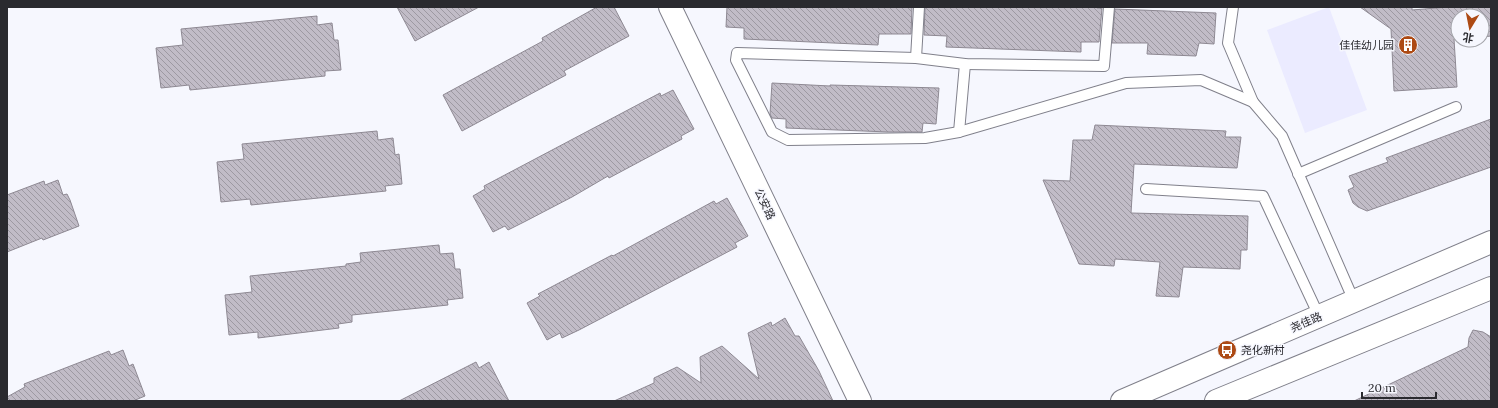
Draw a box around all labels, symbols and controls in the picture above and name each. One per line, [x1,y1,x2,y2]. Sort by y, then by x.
north arrow [1450,8,1490,48]
text: 北 [1462,30,1475,46]
building icon: 佳佳幼儿园 [1397,34,1419,56]
place label: 佳佳幼儿园 [1339,38,1394,52]
street label: 公安路 [751,186,779,222]
street label: 尧佳路 [1288,309,1324,335]
bus stop icon: 尧化新村 [1216,339,1238,361]
place label: 尧化新村 [1241,343,1285,357]
scale bar [1362,374,1436,400]
text: 20 m [1368,380,1396,395]

